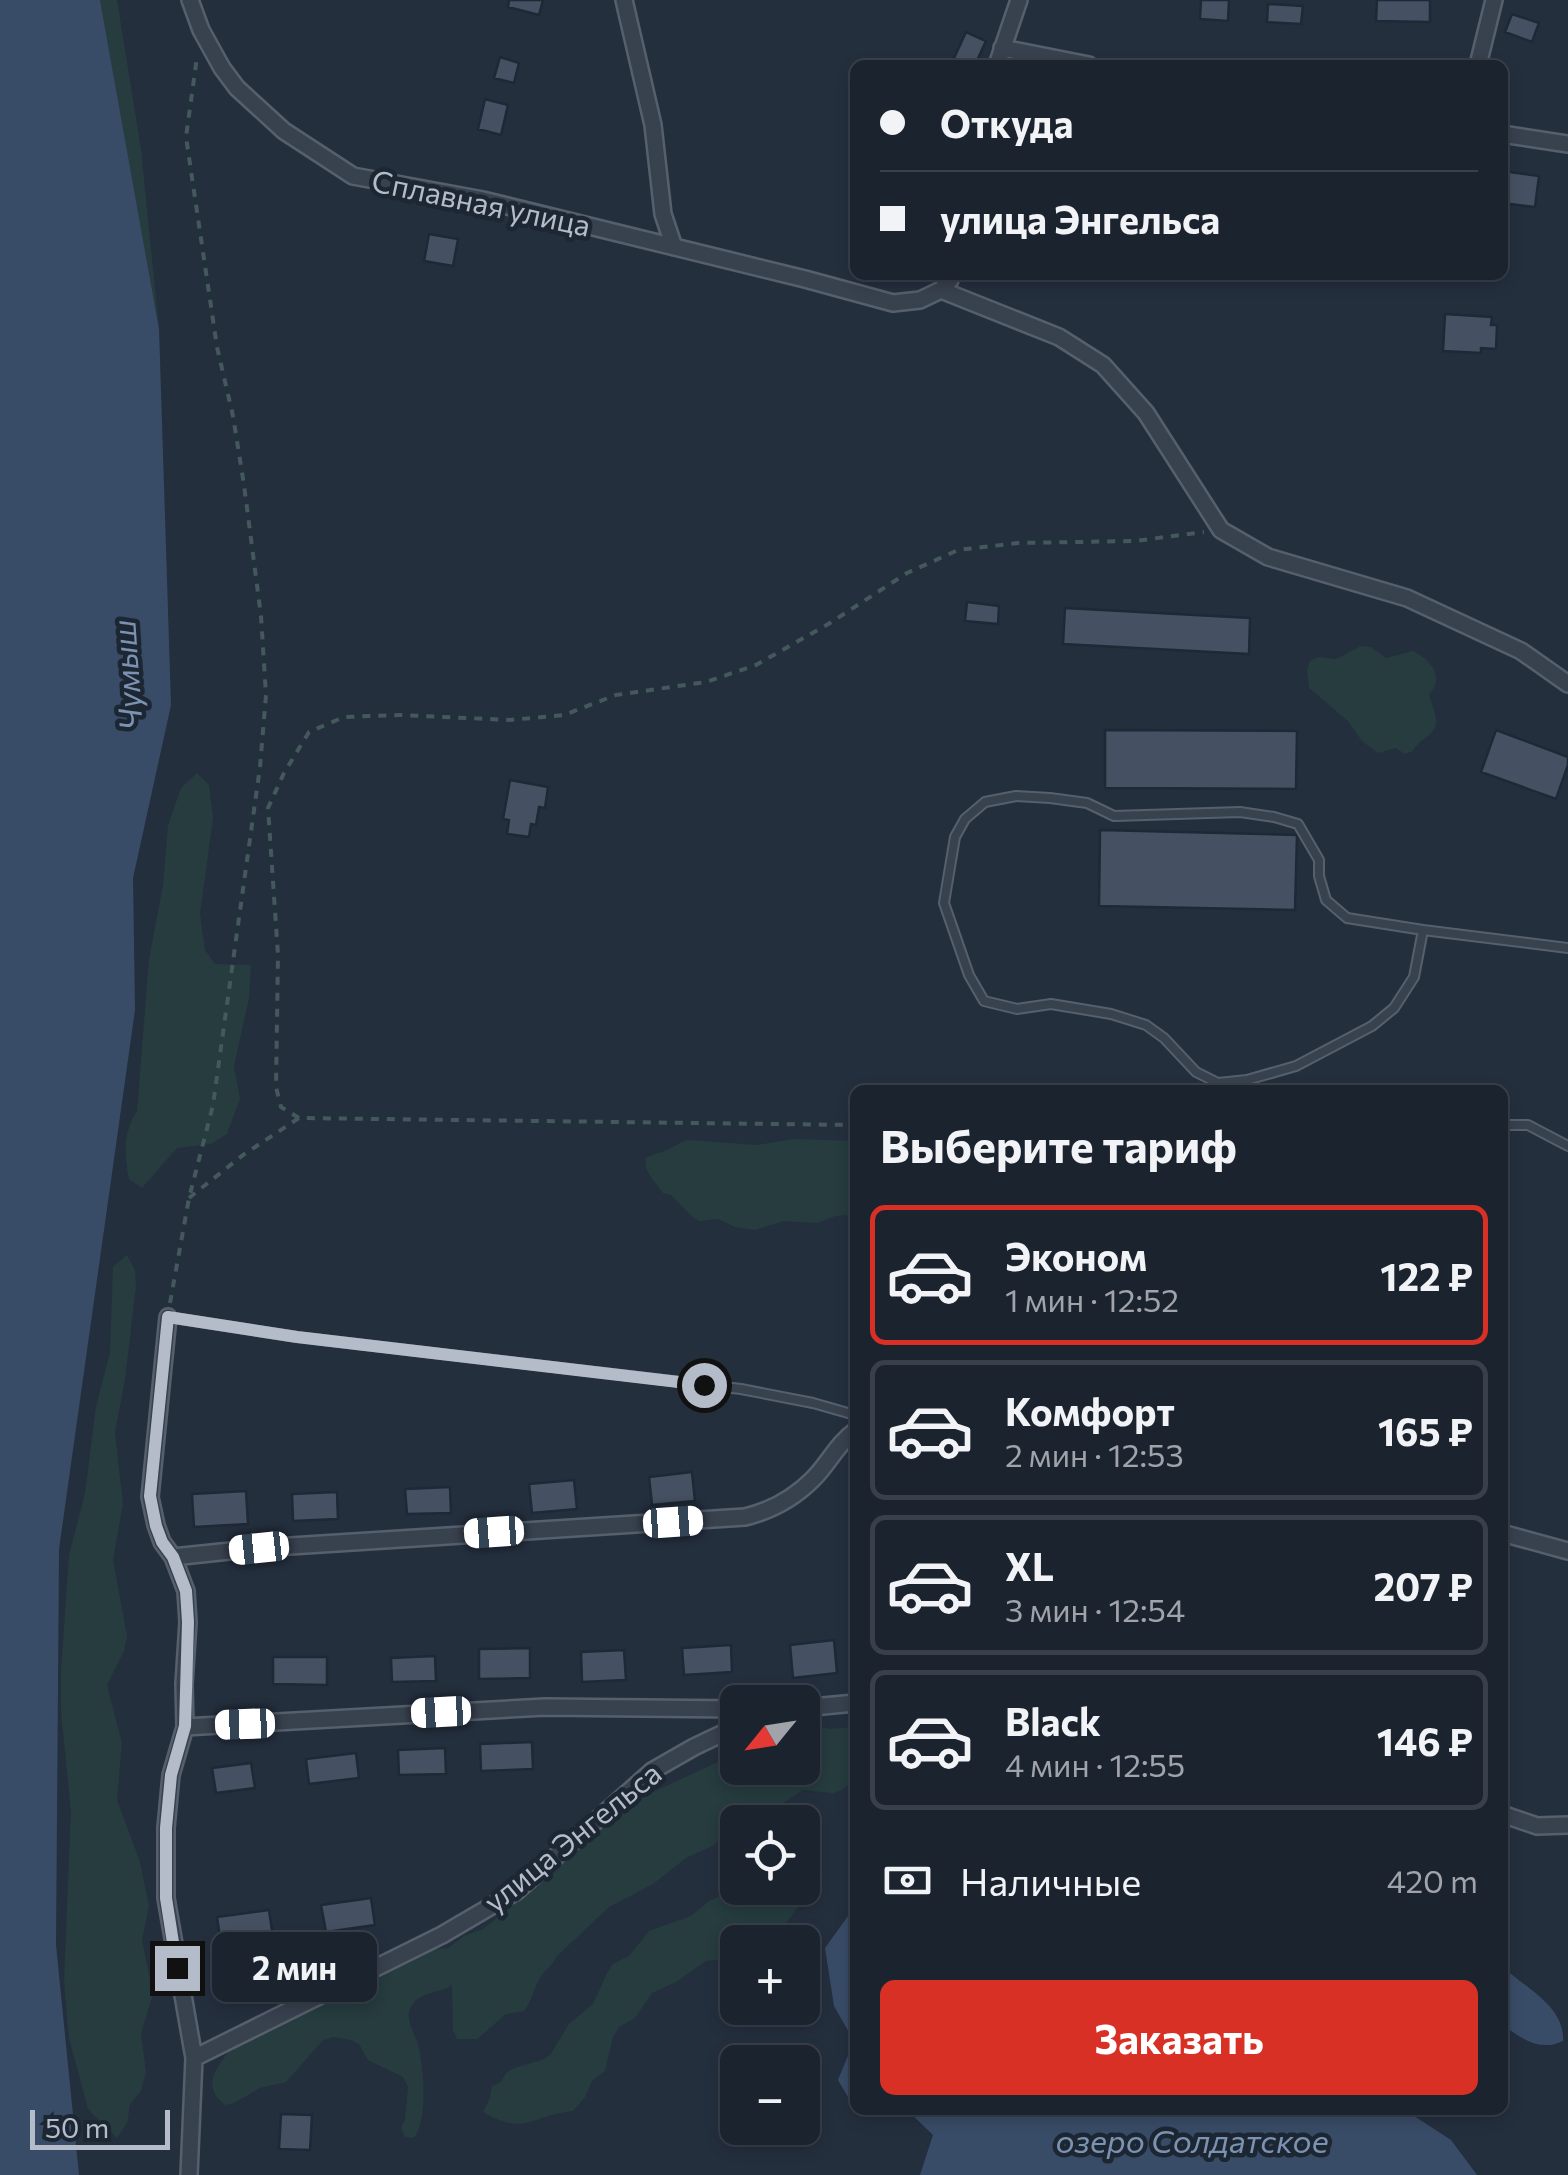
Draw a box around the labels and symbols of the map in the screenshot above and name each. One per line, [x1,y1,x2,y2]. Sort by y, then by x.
street label: Сплавная улица [369,160,594,243]
water label: Чумыш [102,619,150,732]
route start [682,1363,727,1408]
car [642,1505,704,1539]
car [463,1515,525,1549]
car [228,1530,290,1566]
north arrow [720,1685,820,1785]
car [410,1695,472,1729]
car [214,1708,276,1740]
street label: улица Энгельса [475,1753,668,1919]
callout: 2 мин [212,1933,377,2003]
route end [155,1946,200,1991]
scale bar [30,2105,170,2150]
water label: озеро Солдатское [1055,2120,1329,2160]

